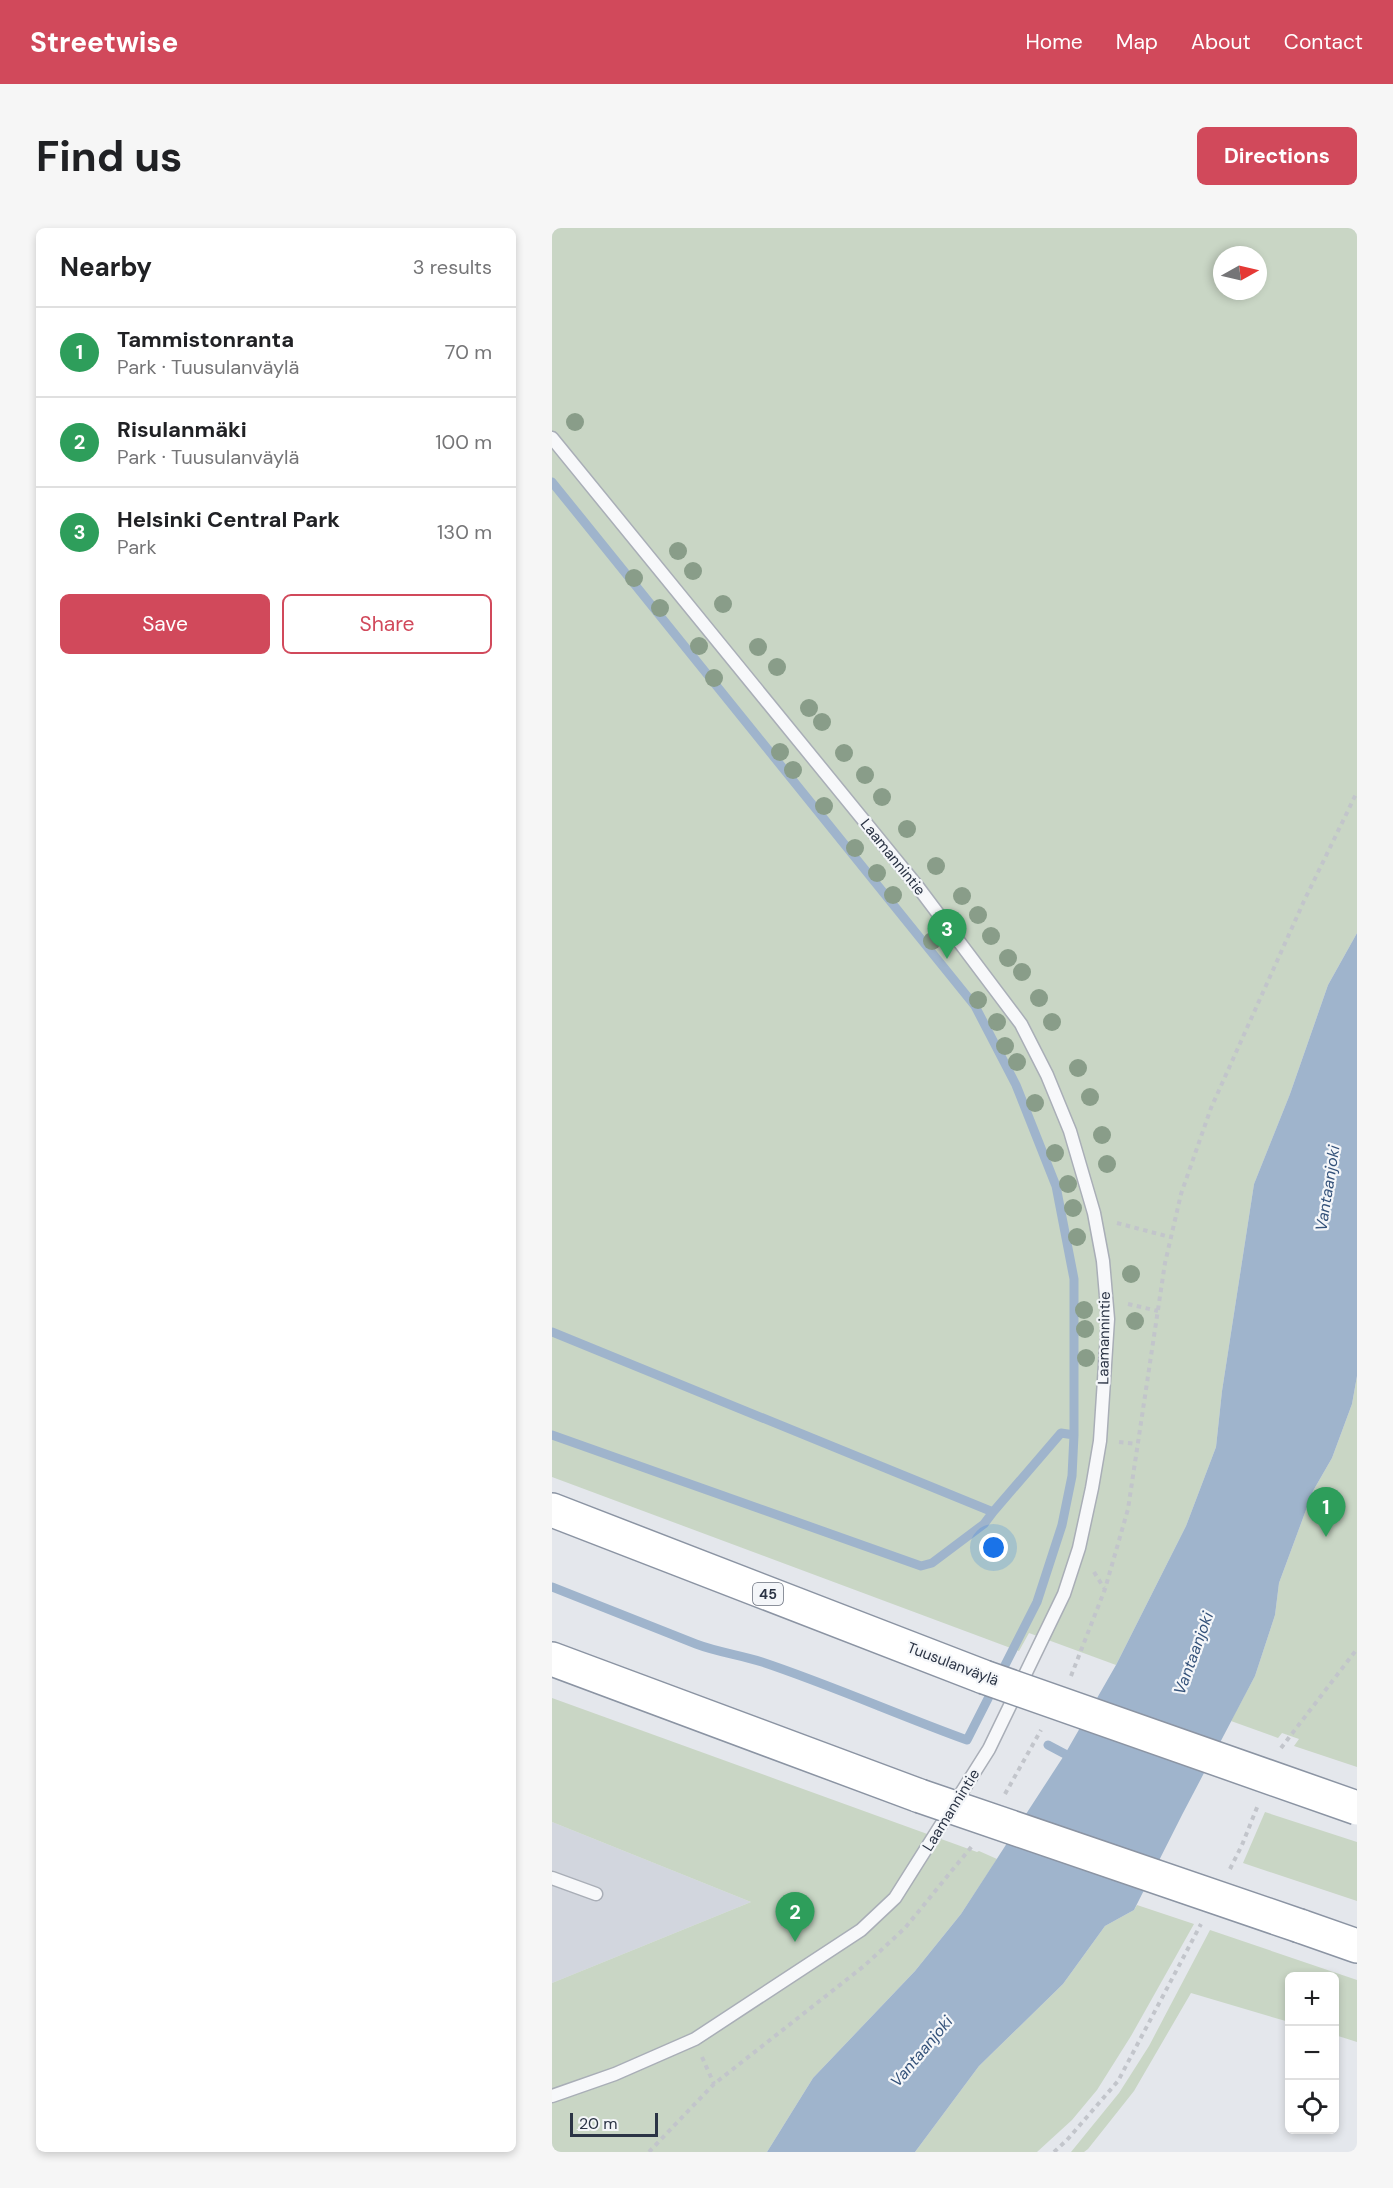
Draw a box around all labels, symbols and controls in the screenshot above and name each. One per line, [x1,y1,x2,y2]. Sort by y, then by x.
text: Streetwise [30,24,178,61]
text: Home [1025,28,1083,56]
text: Map [1116,28,1158,56]
text: About [1191,28,1251,56]
text: Contact [1284,28,1363,56]
button: Directions [1197,127,1357,185]
text: Find us [36,129,182,184]
north arrow [1213,246,1267,300]
text: Nearby [60,250,152,284]
text: 3 results [413,254,492,280]
text: Tammistonranta [117,325,294,354]
text: 1 [76,339,83,365]
text: 70 m [445,339,492,365]
text: Park · Tuusulanväylä [117,354,299,380]
text: Risulanmäki [117,415,247,444]
text: 2 [74,429,85,455]
text: 100 m [435,429,492,455]
text: Park · Tuusulanväylä [117,444,299,470]
text: Helsinki Central Park [117,505,340,534]
text: 3 [73,519,86,545]
text: 130 m [437,519,492,545]
text: Park [117,534,157,560]
button: Save [60,594,270,654]
button: Share [282,594,492,654]
street label: Laamannintie [856,814,930,900]
pin: 3 [928,910,966,959]
water label: Vantaanjoki [1310,1143,1345,1233]
street label: Laamannintie [1093,1291,1115,1385]
pin: 1 [1306,1488,1346,1537]
your location [979,1533,1008,1562]
road number: 45 [753,1583,783,1605]
water label: Vantaanjoki [1169,1608,1219,1697]
street label: Tuusulanväylä [904,1637,1002,1691]
street label: Laamannintie [918,1765,984,1855]
pin: 2 [776,1892,814,1942]
map controls [1285,1972,1339,2134]
button: + [1285,1972,1339,2026]
water label: Vantaanjoki [885,2011,958,2091]
button: − [1285,2026,1339,2080]
button: locate [1285,2080,1339,2134]
scale bar [570,2110,658,2138]
text: 20 m [579,2113,618,2134]

